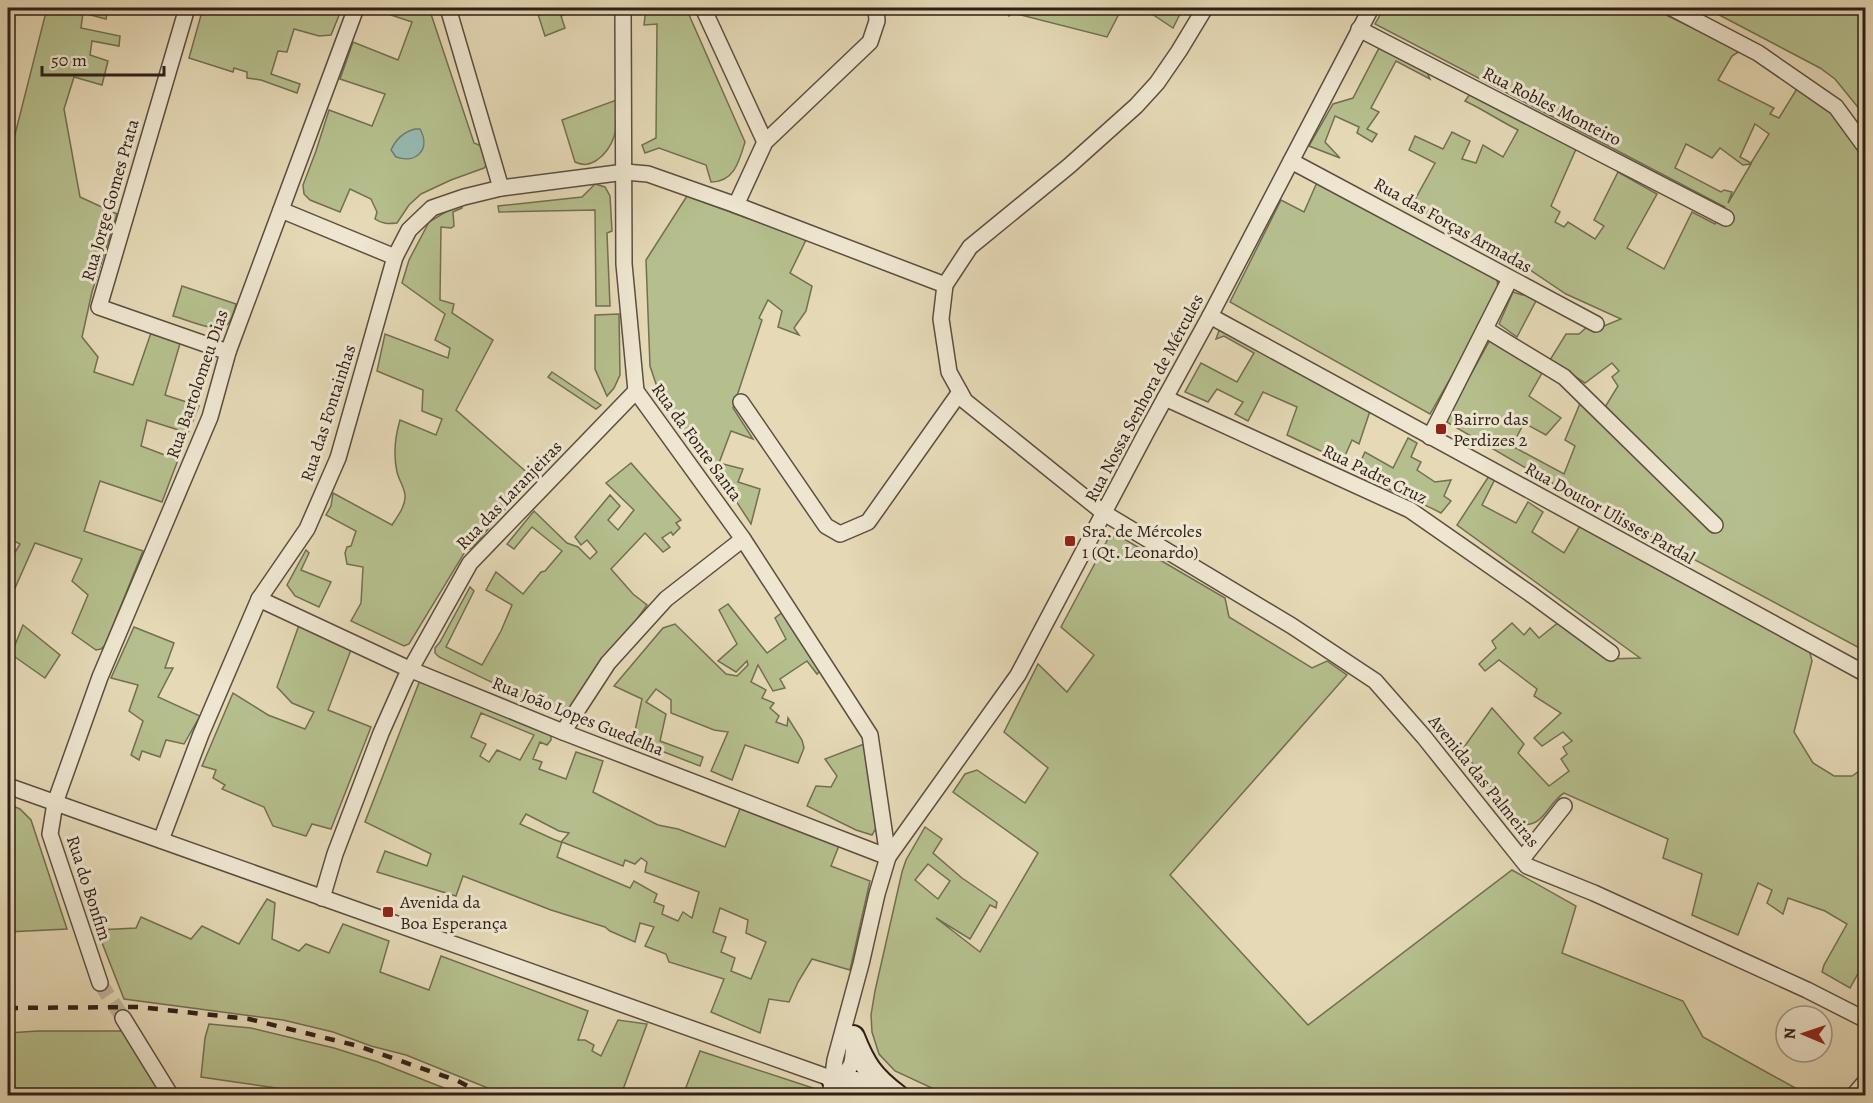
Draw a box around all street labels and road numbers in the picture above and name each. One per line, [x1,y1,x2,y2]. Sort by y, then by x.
street label: Rua Robles Monteiro [1479,61,1625,151]
street label: Rua Jorge Gomes Prata [75,116,145,284]
street label: Rua das Forças Armadas [1370,171,1536,279]
street label: Rua Nossa Senhora de Mércules [1079,290,1209,506]
street label: Rua Bartolomeu Dias [160,306,234,462]
street label: Rua das Fontainhas [295,341,361,485]
street label: Rua da Fonte Santa [646,378,748,506]
street label: Rua das Laranjeiras [451,435,567,555]
street label: Rua Padre Cruz [1319,438,1431,510]
street label: Rua Doutor Ulisses Pardal [1521,456,1700,570]
street label: Rua João Lopes Guedelha [489,671,668,762]
street label: Avenida das Palmeiras [1422,709,1545,852]
street label: Rua do Bonfim [61,832,117,944]

